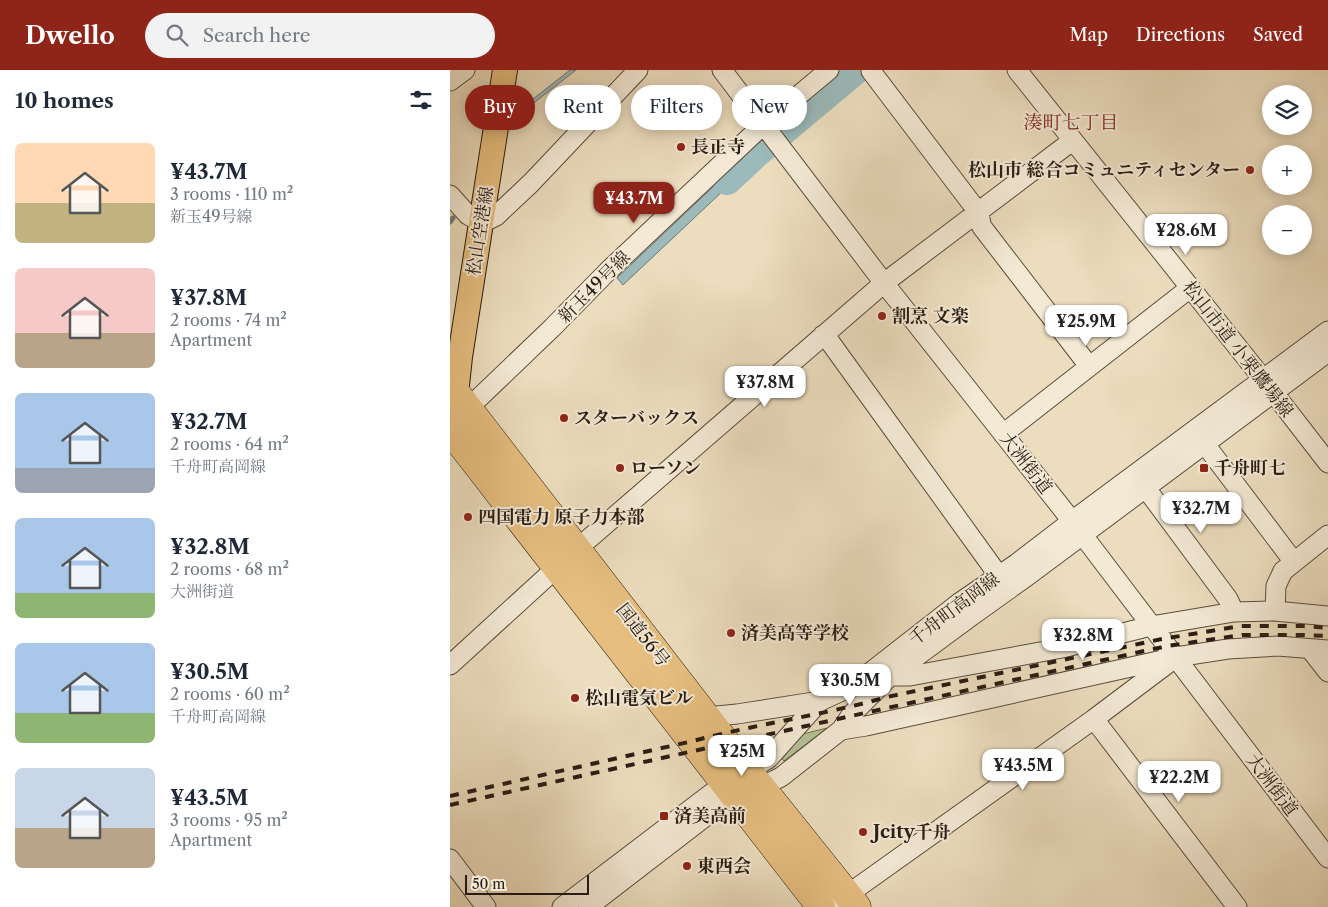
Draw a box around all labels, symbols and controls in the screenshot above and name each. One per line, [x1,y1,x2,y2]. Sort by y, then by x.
search box [145,13,495,58]
text: Dwello [25,21,115,50]
icon: search [163,21,191,49]
text: Search here [203,24,310,47]
text: Map [1069,24,1108,46]
text: Directions [1136,24,1225,46]
text: Saved [1253,24,1303,46]
chip: Buy [465,85,535,130]
chip: Rent [545,85,621,130]
chip: Filters [631,85,722,130]
chip: New [732,85,807,130]
map controls [1262,85,1312,255]
button: layers [1262,85,1312,135]
icon: filters [407,86,435,114]
text: 10 homes [15,88,114,113]
district label: 湊町七丁目 [1023,111,1119,134]
place label: 長正寺 [691,136,745,158]
marker: 長正寺 [675,141,687,153]
button: + [1262,145,1312,195]
text: ¥43.7M [170,159,248,184]
place label: 松山市 総合コミュニティセンター [968,159,1240,181]
icon: home [55,163,115,223]
marker: 松山市 総合コミュニティセンター [1244,164,1256,176]
pin: ¥43.7M [593,182,675,224]
text: 3 rooms · 110 m² [170,184,293,204]
street label: 松山空港線 [462,185,498,277]
text: ¥43.7M [604,188,664,208]
button: − [1262,205,1312,255]
text: 新玉49号線 [170,206,253,226]
pin: ¥28.6M [1145,214,1227,256]
text: ¥28.6M [1155,220,1217,240]
street label: 新玉49号線 [553,246,635,328]
street label: 松山市道 小栗鷹場線 [1178,277,1298,421]
text: ¥37.8M [170,285,247,310]
icon: home [55,288,115,348]
pin: ¥25.9M [1045,304,1127,347]
place label: 割烹 文楽 [892,305,969,327]
text: 2 rooms · 74 m² [170,310,287,330]
marker: 割烹 文楽 [876,310,888,322]
text: ¥25.9M [1056,311,1116,331]
text: Apartment [170,330,252,350]
pin: ¥37.8M [724,366,806,408]
text: ¥37.8M [736,372,794,392]
place label: スターバックス [574,407,699,429]
text: ¥32.7M [170,409,247,434]
marker: スターバックス [558,412,570,424]
icon: home [55,413,115,473]
street label: 大洲街道 [995,428,1057,498]
text: 2 rooms · 64 m² [170,434,289,454]
text: 千舟町高岡線 [170,456,266,476]
place label: ローソン [630,457,701,479]
place label: 千舟町七 [1214,457,1286,479]
marker: ローソン [614,462,626,474]
marker: 千舟町七 [1198,462,1210,474]
pin: ¥32.7M [1160,492,1242,534]
text: ¥32.7M [1171,498,1231,518]
place label: 四国電力 原子力本部 [478,506,645,528]
marker: 四国電力 原子力本部 [462,511,474,523]
text: ¥32.8M [170,534,250,559]
icon: home [55,538,115,598]
text: 2 rooms · 68 m² [170,559,289,579]
street label: 千舟町高岡線 [904,568,1004,650]
text: 大洲街道 [170,581,234,601]
street label: 国道56号 [611,599,675,671]
pin: ¥32.8M [1042,618,1124,661]
place label: 済美高等学校 [741,622,849,644]
text: ¥32.8M [1053,625,1113,645]
marker: 済美高等学校 [725,627,737,639]
text: ¥30.5M [170,659,249,684]
icon: home [55,663,115,723]
pin: ¥30.5M [809,664,891,706]
text: ¥30.5M [820,670,880,690]
text: 2 rooms · 60 m² [170,684,290,704]
place label: 松山電気ビル [585,687,693,709]
marker: 松山電気ビル [569,692,581,704]
text: 千舟町高岡線 [170,706,266,726]
pin: ¥25M [712,734,772,777]
text: ¥25M [719,741,765,761]
pin: ¥43.5M [982,748,1064,791]
street label: 大洲街道 [1242,750,1302,820]
text: ¥43.5M [993,755,1053,775]
pin: ¥22.2M [1138,760,1220,803]
text: ¥22.2M [1149,767,1209,787]
text: ¥43.5M [170,785,248,810]
icon: home [55,788,115,848]
place label: 済美高前 [674,805,746,827]
text: 3 rooms · 95 m² [170,810,288,830]
marker: 済美高前 [658,810,670,822]
place label: Jcity千舟 [870,821,951,843]
marker: Jcity千舟 [857,826,869,838]
text: Apartment [170,830,252,850]
place label: 東西会 [697,855,751,877]
marker: 東西会 [681,860,693,872]
scale bar [465,872,589,895]
text: 50 m [472,875,505,893]

